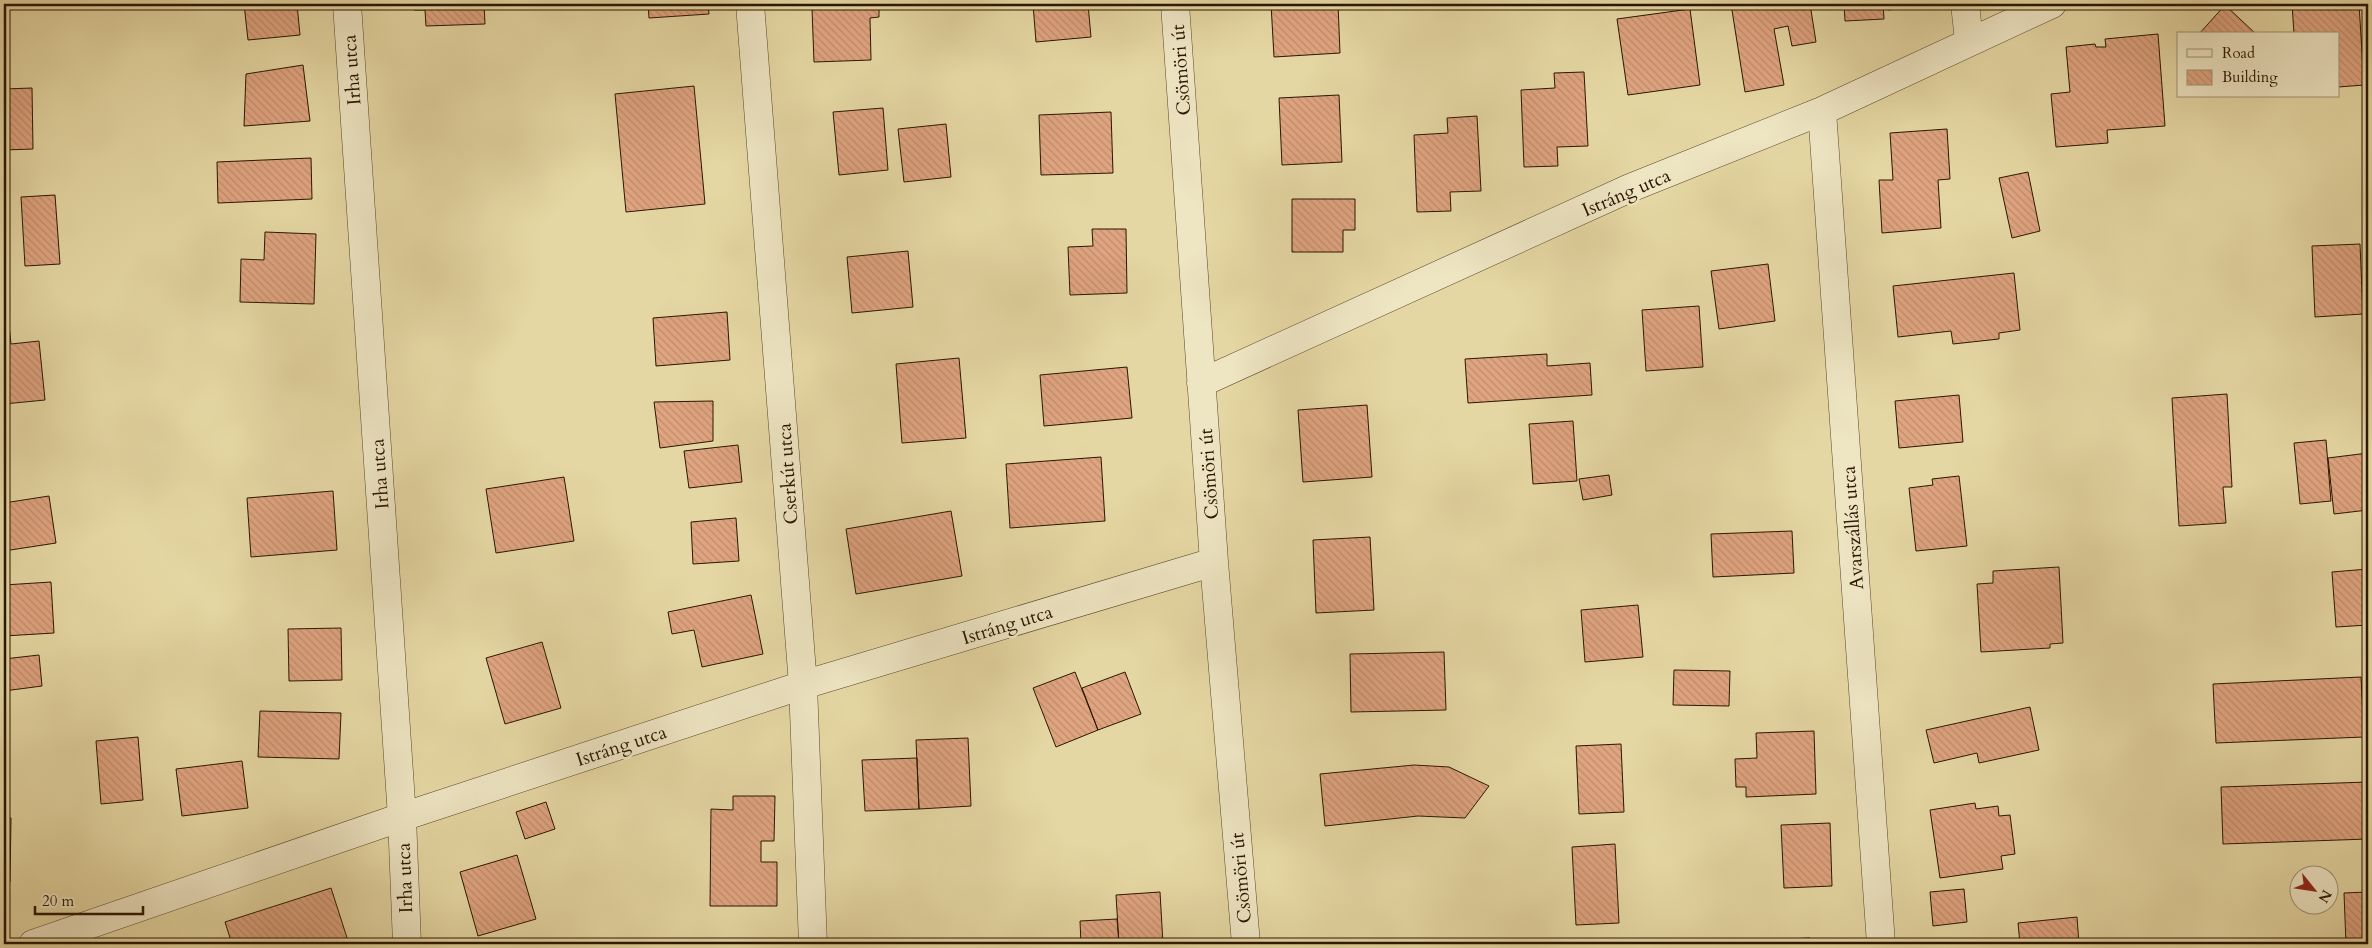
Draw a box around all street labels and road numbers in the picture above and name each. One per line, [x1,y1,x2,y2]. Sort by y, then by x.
street label: Csömöri út [1165,23,1197,116]
street label: Irha utca [337,34,367,106]
street label: Istráng utca [1578,163,1675,223]
street label: Cserkút utca [771,422,805,525]
street label: Csömöri út [1193,427,1225,520]
street label: Irha utca [365,438,395,510]
street label: Avarszállás utca [1836,465,1870,591]
street label: Istráng utca [959,599,1056,651]
street label: Istráng utca [573,719,670,773]
street label: Csömöri út [1224,831,1258,925]
street label: Irha utca [391,842,419,914]

